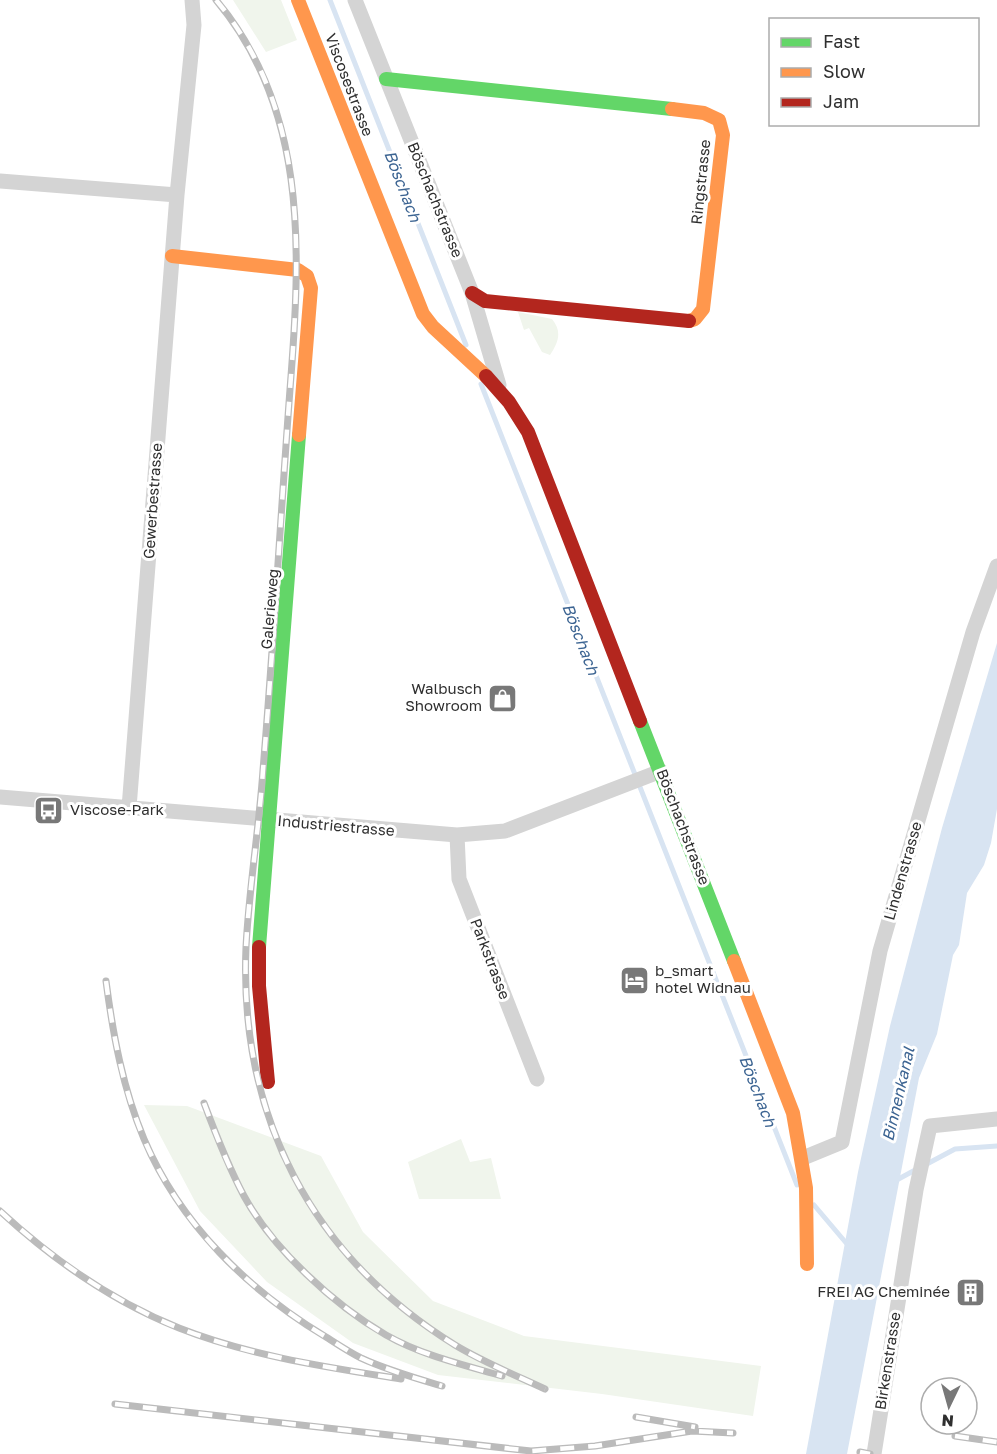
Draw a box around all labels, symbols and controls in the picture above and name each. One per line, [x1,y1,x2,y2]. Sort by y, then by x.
legend [769,18,979,126]
text: Fast [823,30,860,52]
street label: Viscosestrasse [322,31,378,139]
text: Slow [823,60,866,82]
text: Jam [823,90,859,112]
street label: Ringstrasse [687,138,713,225]
street label: Böschachstrasse [405,139,467,260]
water label: Böschach [380,147,426,226]
street label: Gewerbestrasse [139,442,165,560]
street label: Galerieweg [257,568,281,650]
water label: Böschach [558,600,604,679]
place label: Walbusch Showroom [405,679,482,714]
shop icon: Walbusch Showroom [487,682,519,714]
street label: Böschachstrasse [653,766,714,888]
bus stop icon: Viscose-Park [33,794,65,826]
place label: Viscose-Park [70,800,165,818]
street label: Industriestrasse [277,811,396,839]
street label: Lindenstrasse [879,819,925,922]
street label: Parkstrasse [467,916,515,1002]
place label: b_smart hotel Widnau [655,961,751,996]
hotel icon: b_smart hotel Widnau [618,964,650,996]
water label: Binnenkanal [877,1044,919,1143]
water label: Böschach [735,1052,781,1131]
building icon: FREI AG Cheminée [955,1276,987,1308]
place label: FREI AG Cheminée [817,1282,950,1300]
street label: Birkenstrasse [870,1310,904,1411]
north arrow [919,1376,979,1436]
text: N [941,1410,955,1431]

